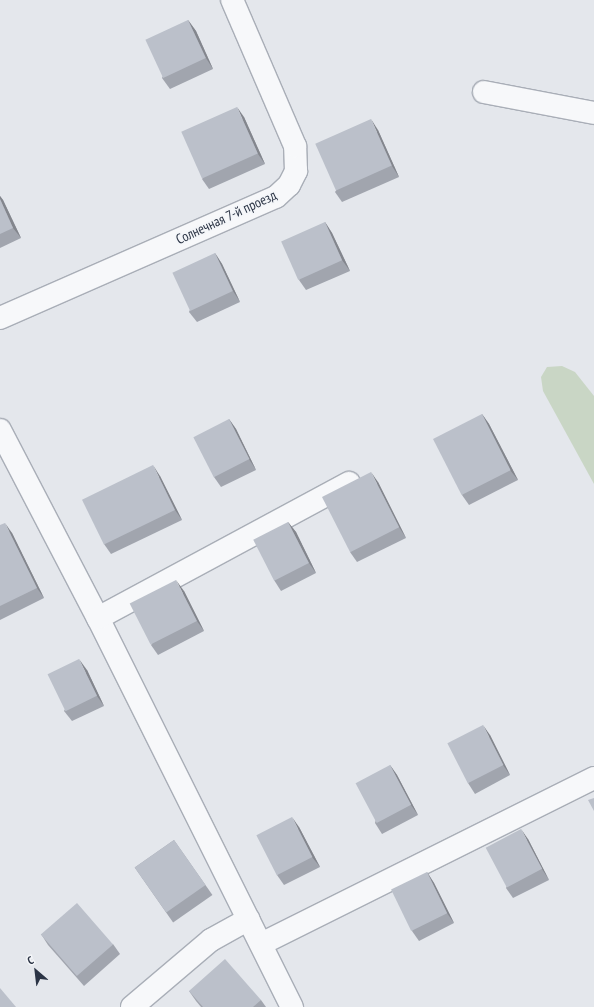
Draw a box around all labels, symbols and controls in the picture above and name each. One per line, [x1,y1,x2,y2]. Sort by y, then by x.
street label: Солнечная 7-й проезд [173,186,279,248]
north arrow [16,951,56,991]
text: С [25,953,36,968]

